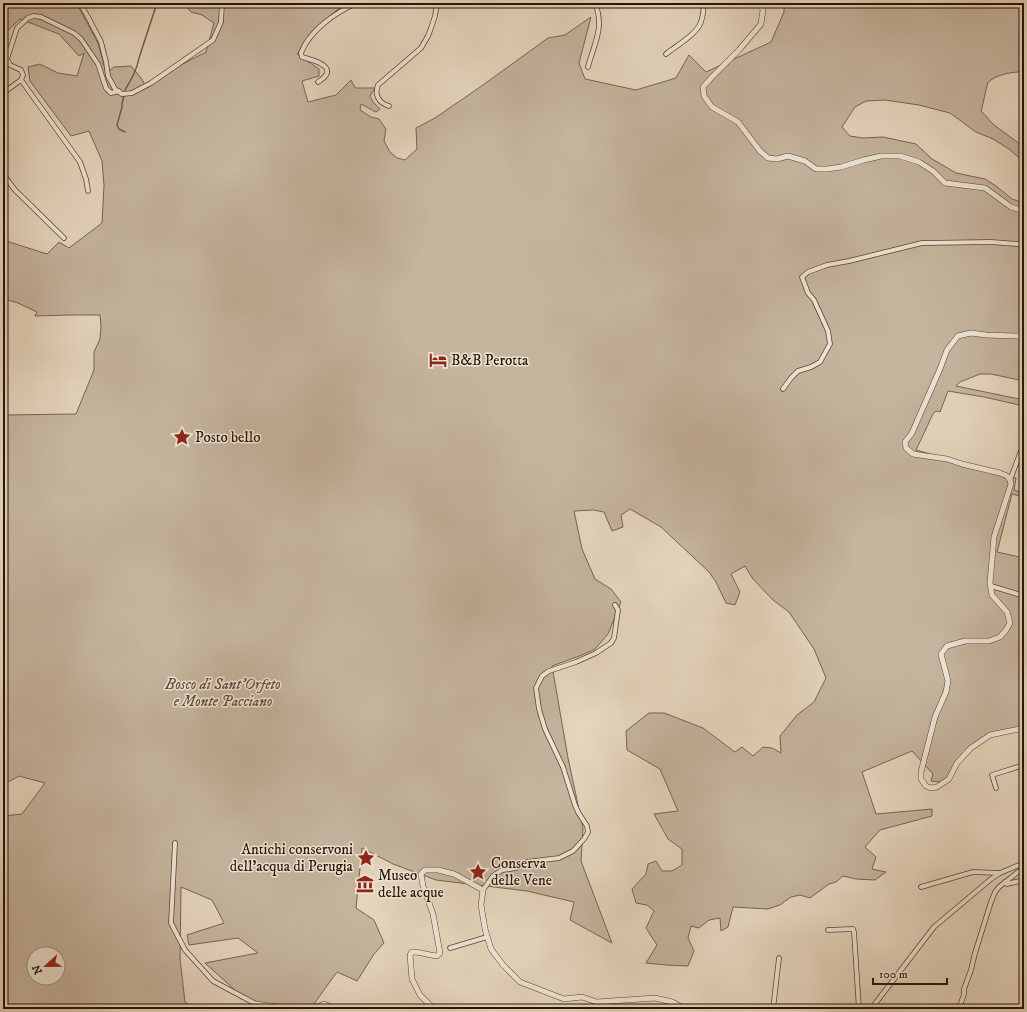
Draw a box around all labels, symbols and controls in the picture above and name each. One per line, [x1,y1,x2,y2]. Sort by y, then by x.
hotel icon: B&B Perotta [428,350,448,370]
place label: B&B Perotta [451,351,529,370]
place icon: Posto bello [172,427,192,447]
place label: Posto bello [195,428,261,447]
park label: Bosco di Sant'Orfeto e Monte Pacciano [164,675,281,711]
place label: Antichi conservoni dell'acqua di Perugia [230,840,354,876]
place icon: Antichi conservoni dell'acqua di Perugia [356,848,376,868]
place label: Conserva delle Vene [491,854,552,890]
place icon: Conserva delle Vene [468,862,488,882]
place label: Museo delle acque [378,866,444,902]
museum icon: Museo delle acque [355,874,375,894]
north arrow [26,946,66,986]
scale bar [873,960,947,986]
text: N [29,963,46,976]
text: 100 m [879,967,908,982]

